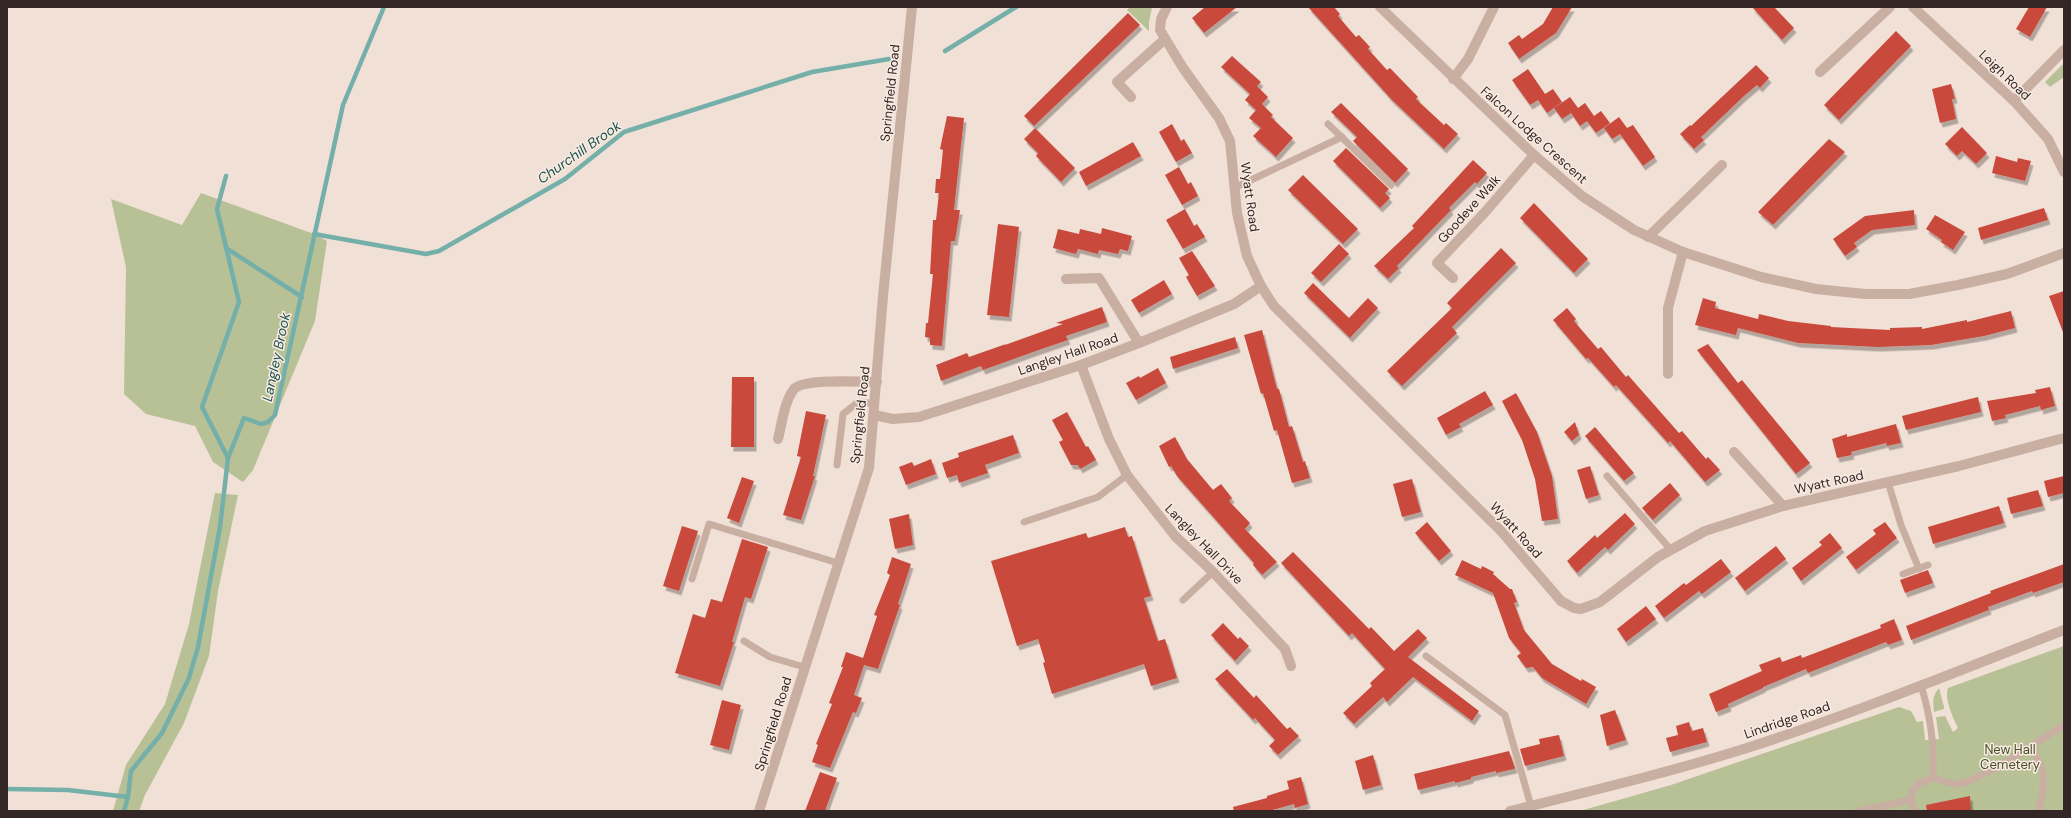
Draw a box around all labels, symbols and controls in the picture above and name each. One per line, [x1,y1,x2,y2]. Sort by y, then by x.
street label: Springfield Road [876,43,904,143]
street label: Leigh Road [1976,46,2034,104]
street label: Falcon Lodge Crescent [1477,83,1591,187]
water label: Churchill Brook [534,116,625,188]
street label: Wyatt Road [1237,161,1263,233]
street label: Goodeve Walk [1434,171,1505,247]
water label: Langley Brook [258,310,294,403]
street label: Langley Hall Road [1016,329,1120,379]
street label: Springfield Road [846,365,874,465]
street label: Wyatt Road [1793,466,1865,498]
street label: Wyatt Road [1486,498,1546,562]
street label: Langley Hall Drive [1161,500,1247,588]
street label: Springfield Road [751,675,795,773]
street label: Lindridge Road [1742,697,1832,743]
park label: New Hall Cemetery [1980,741,2040,773]

